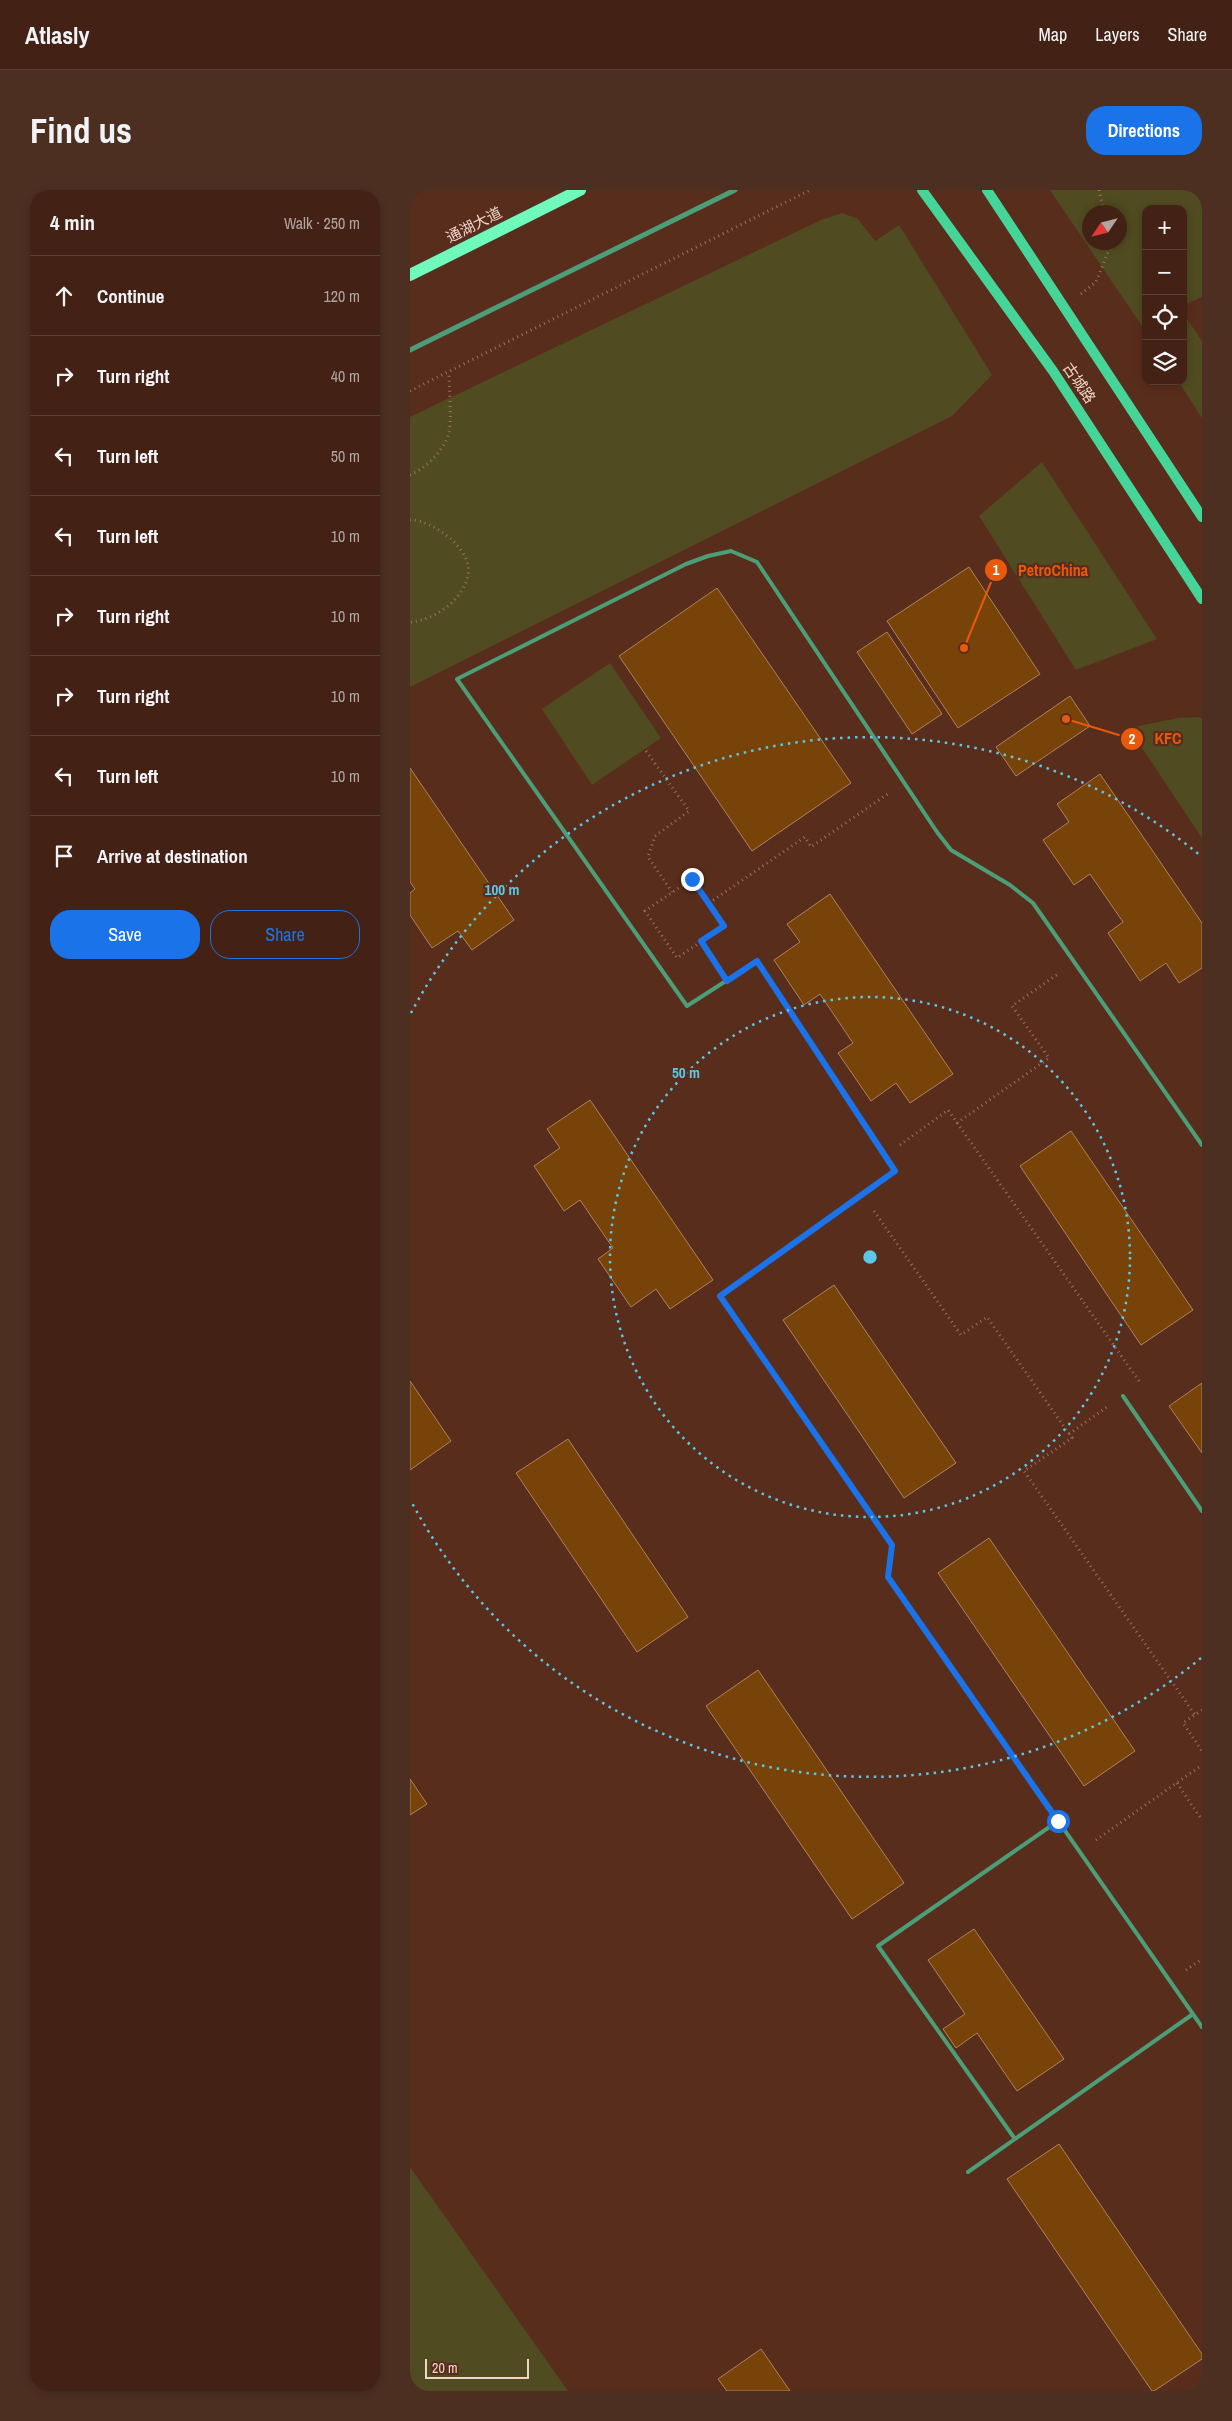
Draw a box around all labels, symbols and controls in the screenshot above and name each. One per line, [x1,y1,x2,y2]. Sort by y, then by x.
text: Atlasly [25,19,90,51]
text: Map [1039,22,1067,47]
text: Layers [1095,22,1140,47]
text: Share [1168,22,1207,47]
button: Directions [1086,106,1202,155]
text: Find us [30,107,132,154]
street label: 通湖大道 [442,202,505,248]
north arrow [1082,205,1127,250]
map controls [1142,205,1187,385]
button: + [1142,205,1187,250]
text: 4 min [50,208,95,237]
text: Walk · 250 m [284,212,360,234]
button: − [1142,250,1187,295]
icon: ahead [50,282,78,310]
text: Continue [97,283,165,309]
text: 120 m [324,285,360,307]
button: locate [1142,295,1187,340]
button: layers [1142,340,1187,385]
street label: 古城路 [1058,358,1101,407]
icon: right [50,362,78,390]
text: Turn right [97,363,169,389]
text: 40 m [331,365,360,387]
icon: left [50,442,78,470]
text: Turn left [97,443,158,469]
text: 50 m [331,445,360,467]
icon: left [50,522,78,550]
text: Turn left [97,523,158,549]
text: 10 m [331,525,360,547]
callout: PetroChina [983,554,1098,585]
text: 1 [993,559,1000,580]
text: PetroChina [1018,559,1089,581]
icon: right [50,602,78,630]
text: Turn right [97,603,169,629]
text: 10 m [331,605,360,627]
icon: right [50,682,78,710]
text: Turn right [97,683,169,709]
text: 10 m [331,685,360,707]
callout: KFC [1120,723,1192,754]
text: KFC [1155,727,1181,749]
text: 2 [1129,728,1136,749]
icon: left [50,762,78,790]
text: Turn left [97,763,158,789]
text: 10 m [331,765,360,787]
icon: arrive [50,842,78,870]
text: Arrive at destination [97,843,248,869]
route end [681,868,704,891]
text: 100 m [485,879,519,900]
button: Save [50,910,200,959]
button: Share [210,910,360,959]
text: 50 m [672,1062,700,1083]
centre of rings [861,1248,879,1266]
route start [1047,1810,1070,1833]
scale bar [425,2356,529,2379]
text: 20 m [432,2359,458,2377]

